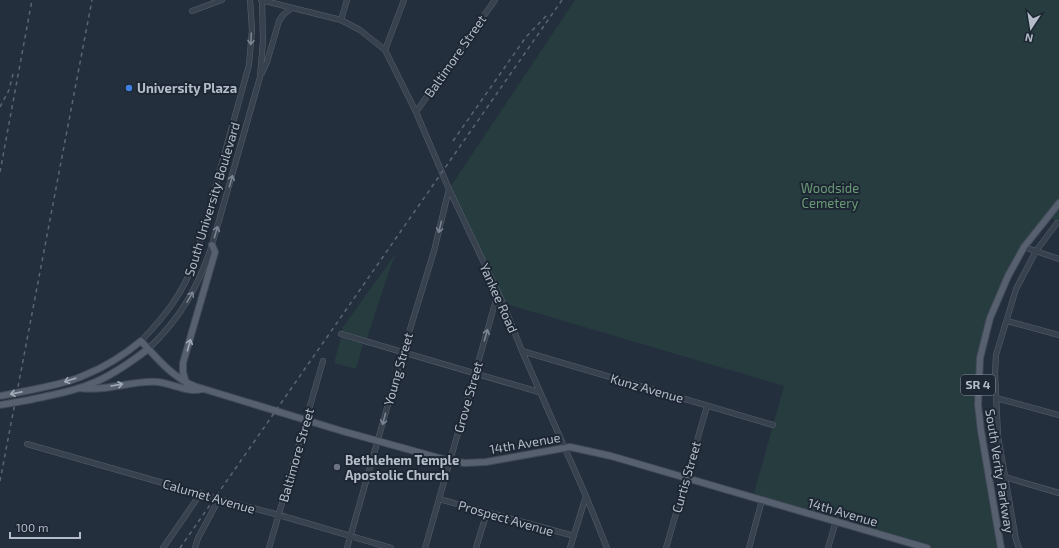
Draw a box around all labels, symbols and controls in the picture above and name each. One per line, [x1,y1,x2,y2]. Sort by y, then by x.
north arrow [1011,8,1051,48]
street label: Baltimore Street [421,12,489,100]
text: N [1024,31,1034,45]
one-way arrow [248,32,255,45]
place label: University Plaza [137,80,237,96]
marker: University Plaza [124,83,134,93]
street label: South University Boulevard [181,120,243,278]
one-way arrow [228,175,235,188]
park label: Woodside Cemetery [801,180,859,211]
one-way arrow [435,220,443,233]
one-way arrow [213,226,220,239]
street label: Yankee Road [477,261,521,335]
one-way arrow [187,291,195,303]
one-way arrow [483,329,490,342]
street label: Young Street [380,331,416,407]
one-way arrow [186,338,193,351]
street label: Grove Street [450,360,486,434]
street label: Kunz Avenue [609,370,685,406]
road number: SR 4 [961,375,995,395]
one-way arrow [64,377,77,384]
one-way arrow [110,381,123,389]
one-way arrow [10,389,23,397]
street label: Baltimore Street [275,406,317,504]
street label: South Verity Parkway [982,408,1018,534]
one-way arrow [380,412,387,425]
street label: 14th Avenue [488,429,562,457]
street label: Curtis Street [668,439,704,515]
place label: Bethlehem Temple Apostolic Church [345,452,459,483]
marker: Bethlehem Temple Apostolic Church [332,462,342,472]
street label: Calumet Avenue [161,475,257,517]
street label: 14th Avenue [806,494,880,530]
street label: Prospect Avenue [456,497,556,539]
scale bar [10,514,80,540]
text: 100 m [16,520,48,534]

